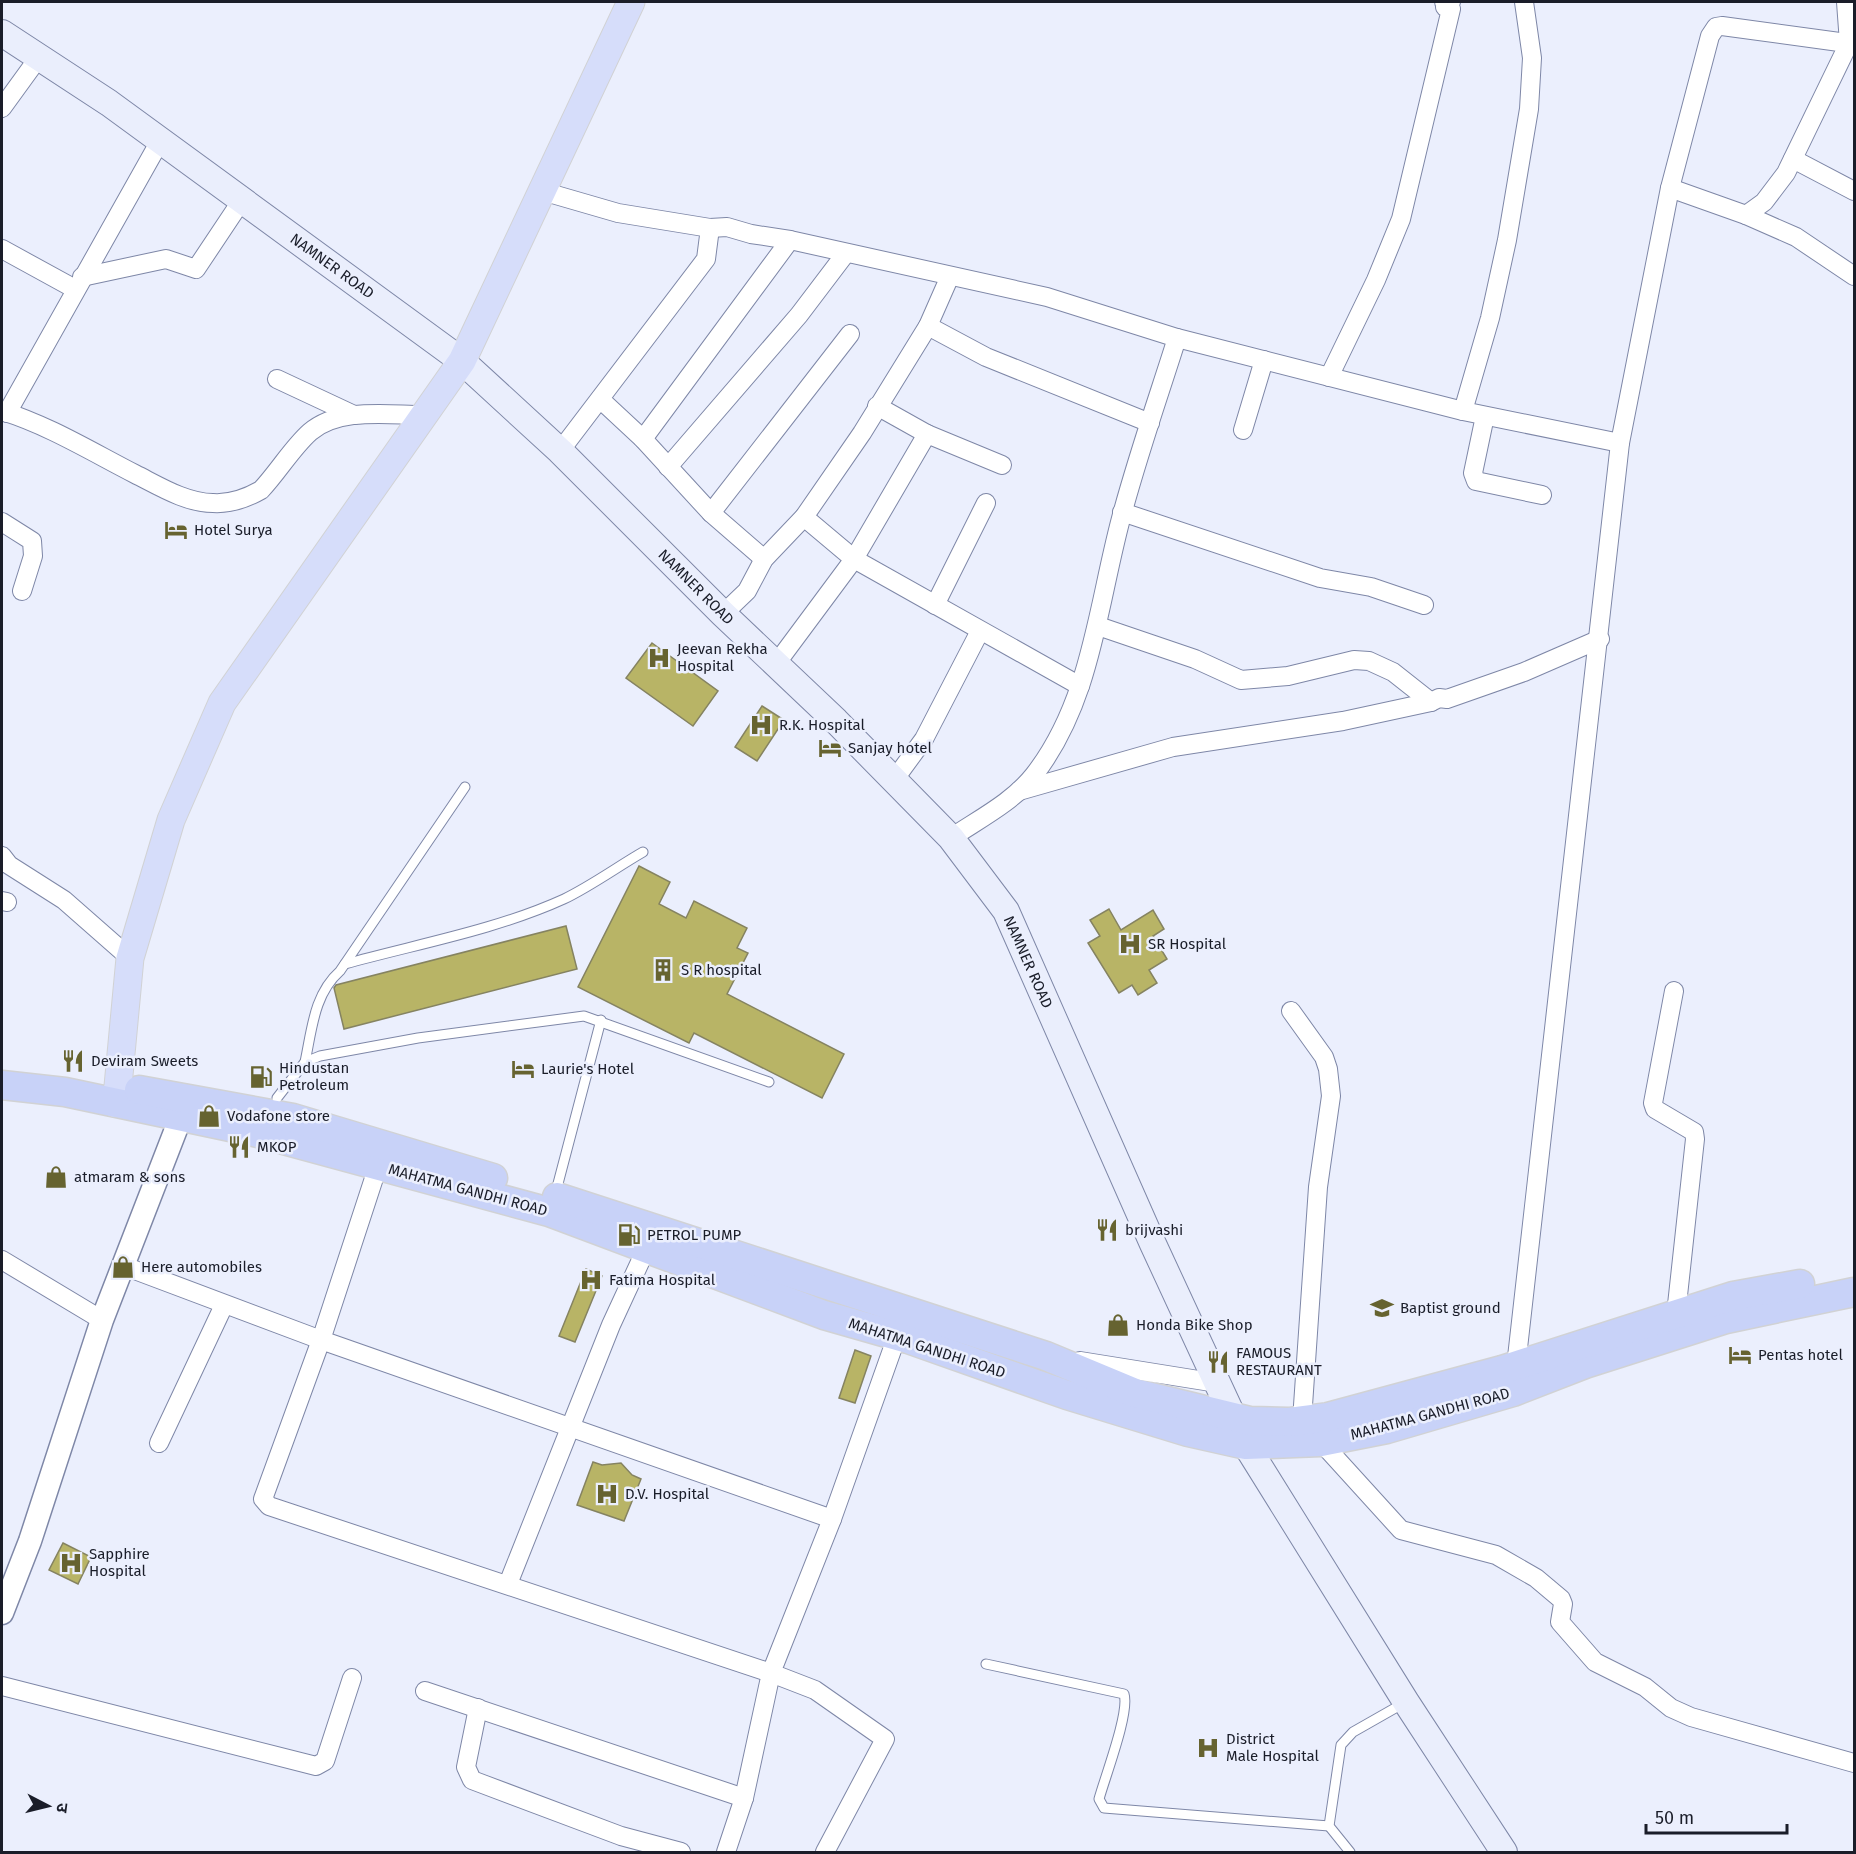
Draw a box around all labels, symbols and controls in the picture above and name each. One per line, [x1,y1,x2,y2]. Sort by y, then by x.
street label: NAMNER ROAD [287,230,377,302]
hotel icon: Hotel Surya [163,517,189,543]
place label: Hotel Surya [194,521,273,539]
street label: NAMNER ROAD [655,546,737,628]
place label: Jeevan Rekha Hospital [677,640,768,675]
hospital icon: Jeevan Rekha Hospital [646,645,672,671]
hospital icon: R.K. Hospital [748,712,774,738]
place label: R.K. Hospital [779,716,866,734]
hotel icon: Sanjay hotel [817,735,843,761]
place label: Sanjay hotel [848,739,933,757]
street label: NAMNER ROAD [1000,913,1056,1011]
hospital icon: SR Hospital [1117,931,1143,957]
place label: SR Hospital [1148,935,1227,953]
building icon: S R hospital [650,957,676,983]
place label: S R hospital [681,961,762,979]
restaurant icon: Deviram Sweets [60,1048,86,1074]
place label: Deviram Sweets [91,1052,198,1070]
hotel icon: Laurie's Hotel [510,1056,536,1082]
place label: Hindustan Petroleum [279,1059,349,1094]
place label: Laurie's Hotel [541,1060,635,1078]
fuel station icon: Hindustan Petroleum [248,1064,274,1090]
shop icon: Vodafone store [196,1103,222,1129]
place label: Vodafone store [227,1107,330,1125]
restaurant icon: MKOP [226,1134,252,1160]
place label: MKOP [257,1138,297,1156]
street label: MAHATMA GANDHI ROAD [386,1160,550,1220]
shop icon: atmaram & sons [43,1164,69,1190]
place label: atmaram & sons [74,1168,185,1186]
restaurant icon: brijvashi [1094,1217,1120,1243]
place label: brijvashi [1125,1221,1183,1239]
fuel station icon: PETROL PUMP [616,1222,642,1248]
place label: PETROL PUMP [647,1226,742,1244]
shop icon: Here automobiles [110,1254,136,1280]
place label: Here automobiles [141,1258,262,1276]
hospital icon: Fatima Hospital [578,1267,604,1293]
place label: Fatima Hospital [609,1271,716,1289]
school or university icon: Baptist ground [1369,1295,1395,1321]
place label: Baptist ground [1400,1299,1501,1317]
shop icon: Honda Bike Shop [1105,1312,1131,1338]
street label: MAHATMA GANDHI ROAD [846,1314,1008,1382]
place label: Honda Bike Shop [1136,1316,1253,1334]
hotel icon: Pentas hotel [1727,1342,1753,1368]
place label: FAMOUS RESTAURANT [1236,1344,1322,1379]
place label: Pentas hotel [1758,1346,1843,1364]
restaurant icon: FAMOUS RESTAURANT [1205,1349,1231,1375]
street label: MAHATMA GANDHI ROAD [1348,1384,1512,1444]
hospital icon: D.V. Hospital [594,1481,620,1507]
place label: D.V. Hospital [625,1485,710,1503]
place label: Sapphire Hospital [89,1545,150,1580]
hospital icon: Sapphire Hospital [58,1550,84,1576]
place label: District Male Hospital [1226,1730,1320,1765]
hospital icon: District Male Hospital [1195,1735,1221,1761]
north arrow [18,1776,78,1836]
scale bar [1646,1797,1787,1835]
text: उ [52,1802,72,1814]
text: 50 m [1655,1807,1694,1829]

